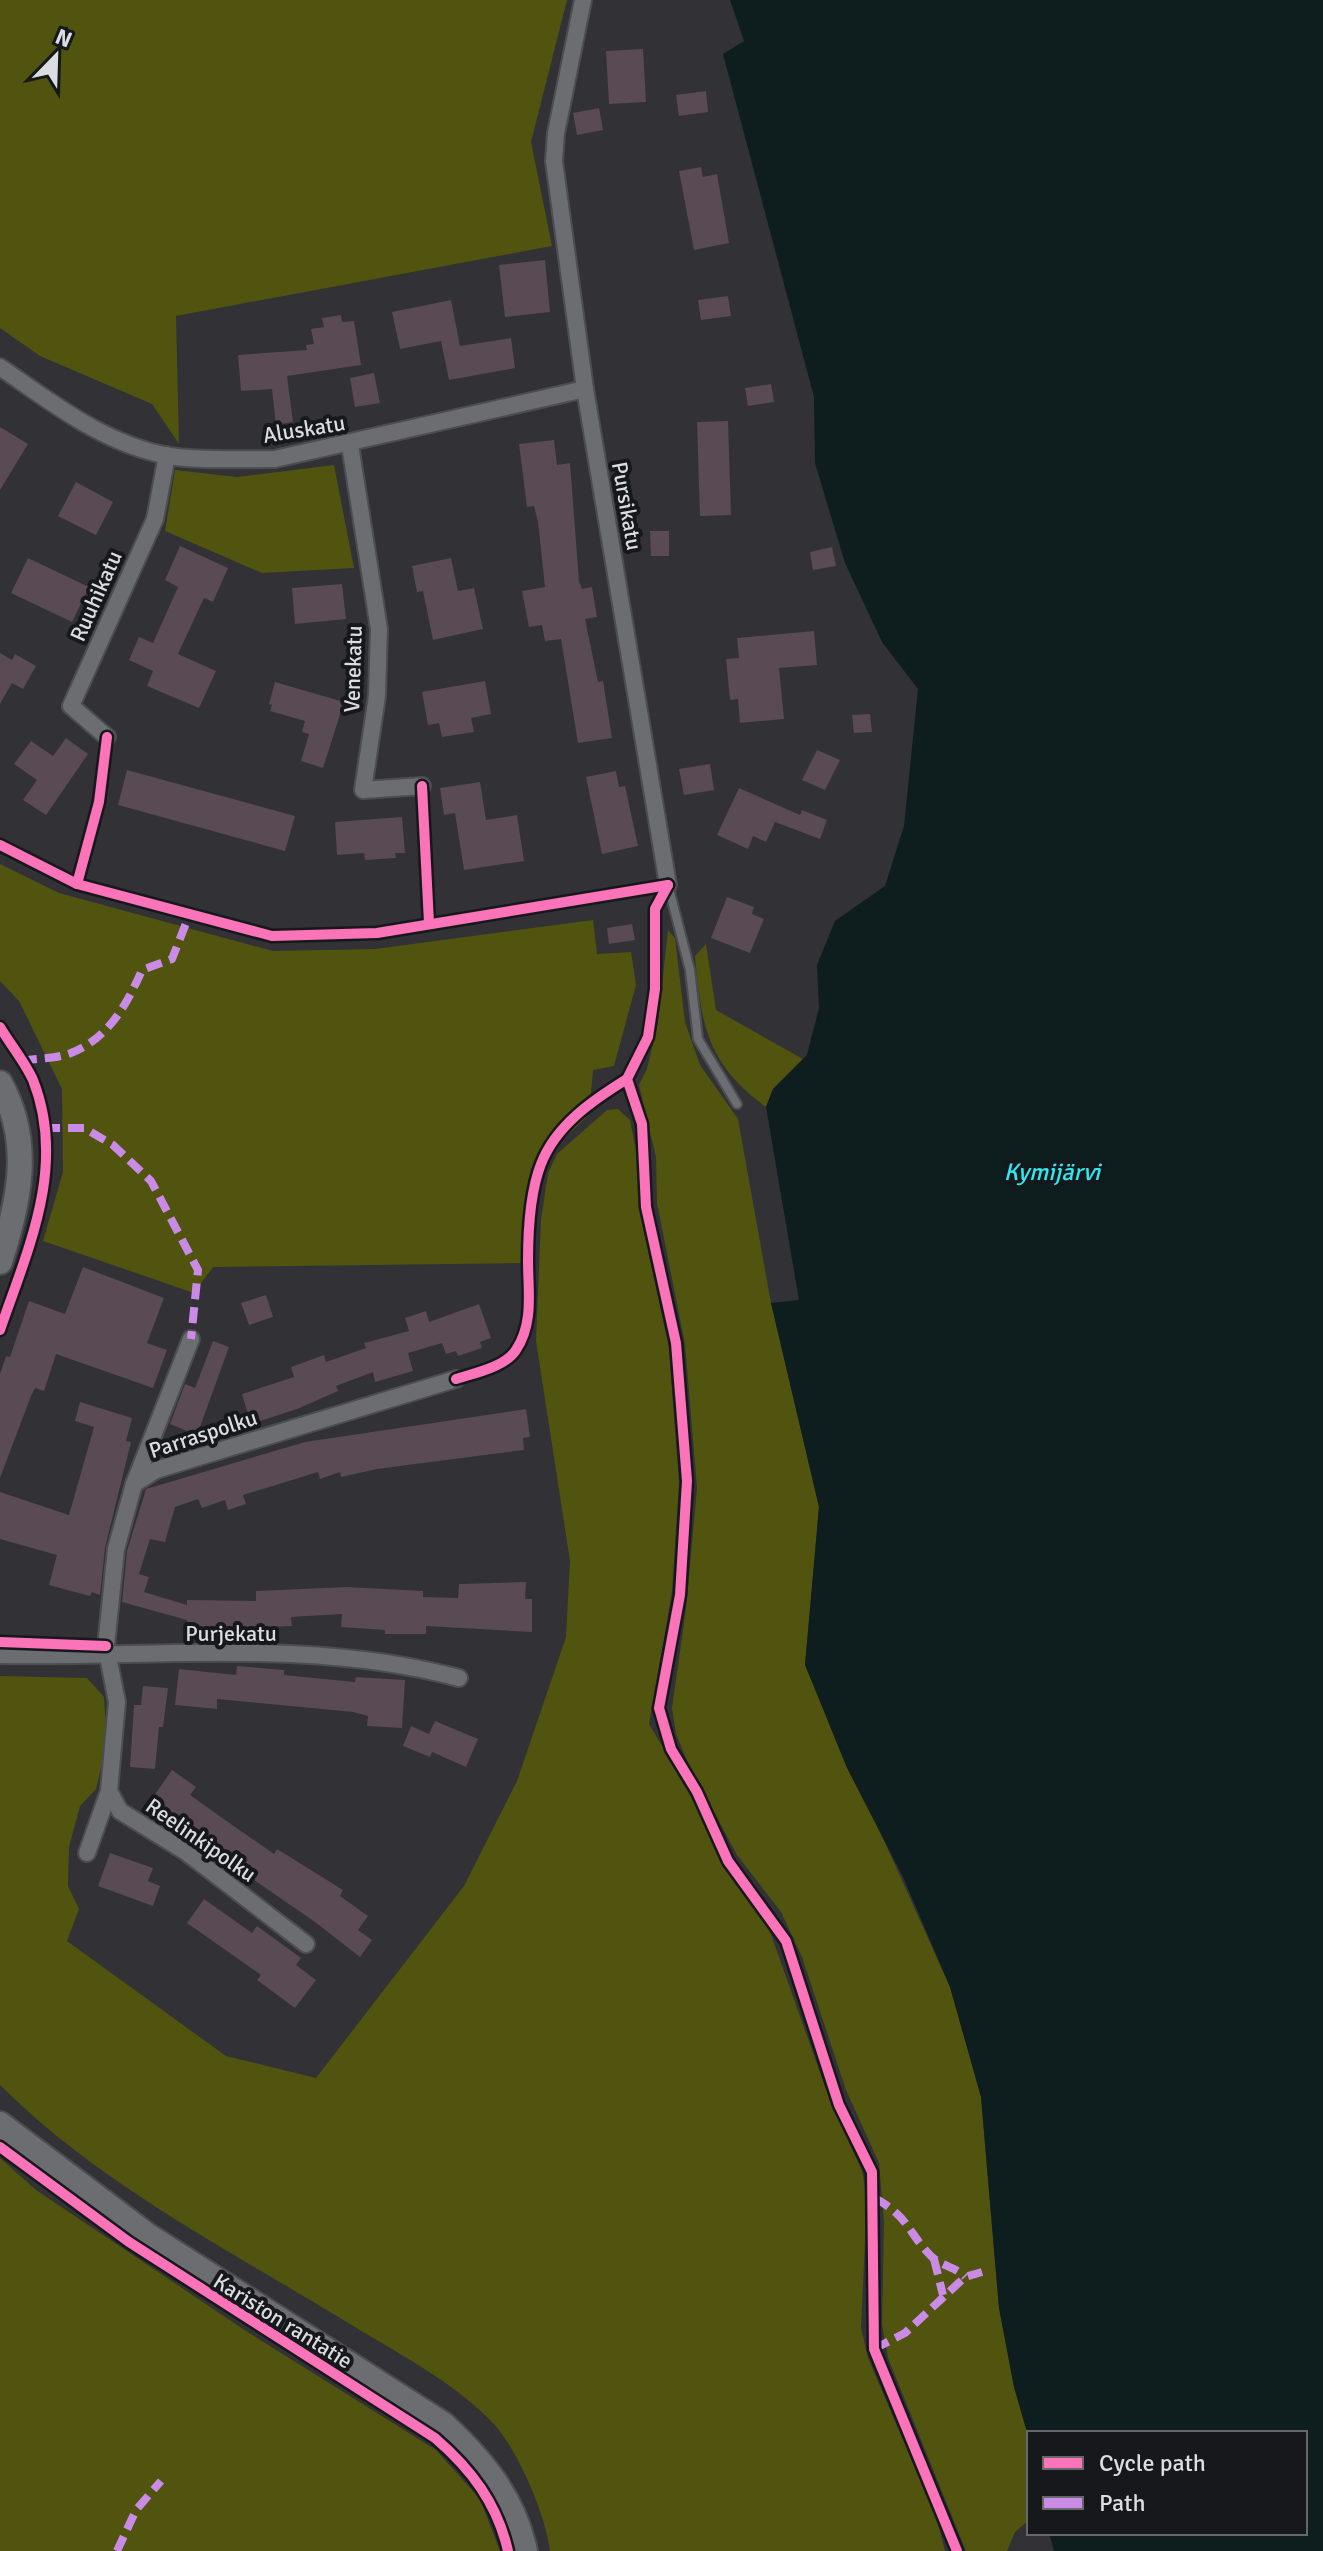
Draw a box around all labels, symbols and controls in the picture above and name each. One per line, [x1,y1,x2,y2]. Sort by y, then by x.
north arrow [16,16,96,96]
text: N [51,23,76,53]
street label: Aluskatu [261,409,347,449]
street label: Pursikatu [606,460,648,552]
street label: Ruuhikatu [64,546,128,646]
street label: Venekatu [338,625,368,713]
water label: Kymijärvi [1004,1157,1102,1187]
street label: Parraspolku [145,1404,261,1464]
street label: Purjekatu [185,1620,277,1647]
street label: Reelinkipolku [141,1792,261,1888]
street label: Kariston rantatie [209,2268,357,2374]
legend [1027,2431,1307,2535]
text: Cycle path [1099,2448,1206,2478]
text: Path [1099,2488,1145,2518]

